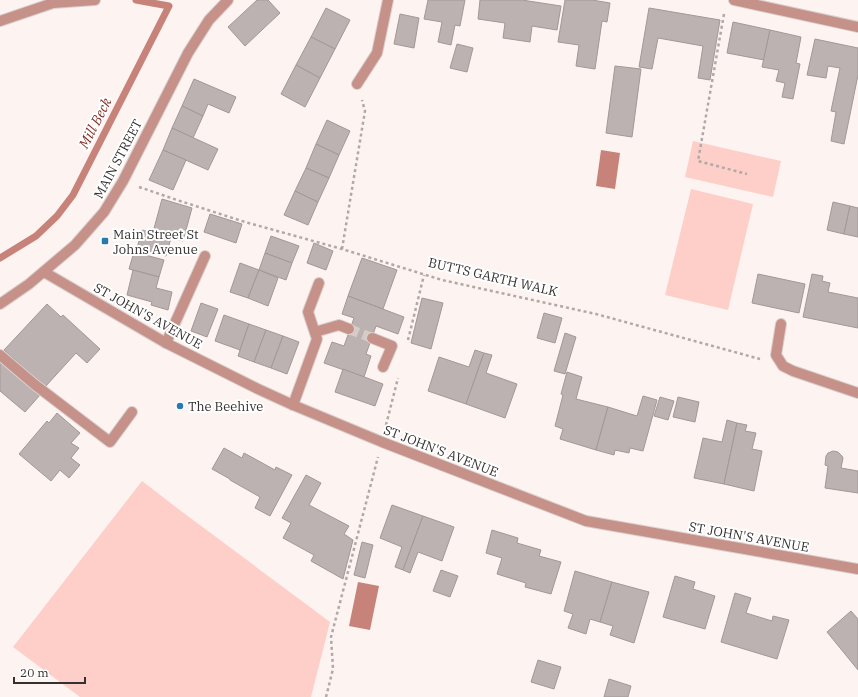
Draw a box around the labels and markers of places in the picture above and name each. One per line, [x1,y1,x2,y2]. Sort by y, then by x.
place label: Main Street St Johns Avenue [113,226,199,258]
marker: Main Street St Johns Avenue [100,236,110,246]
place label: The Beehive [188,398,263,415]
marker: The Beehive [175,401,185,411]

